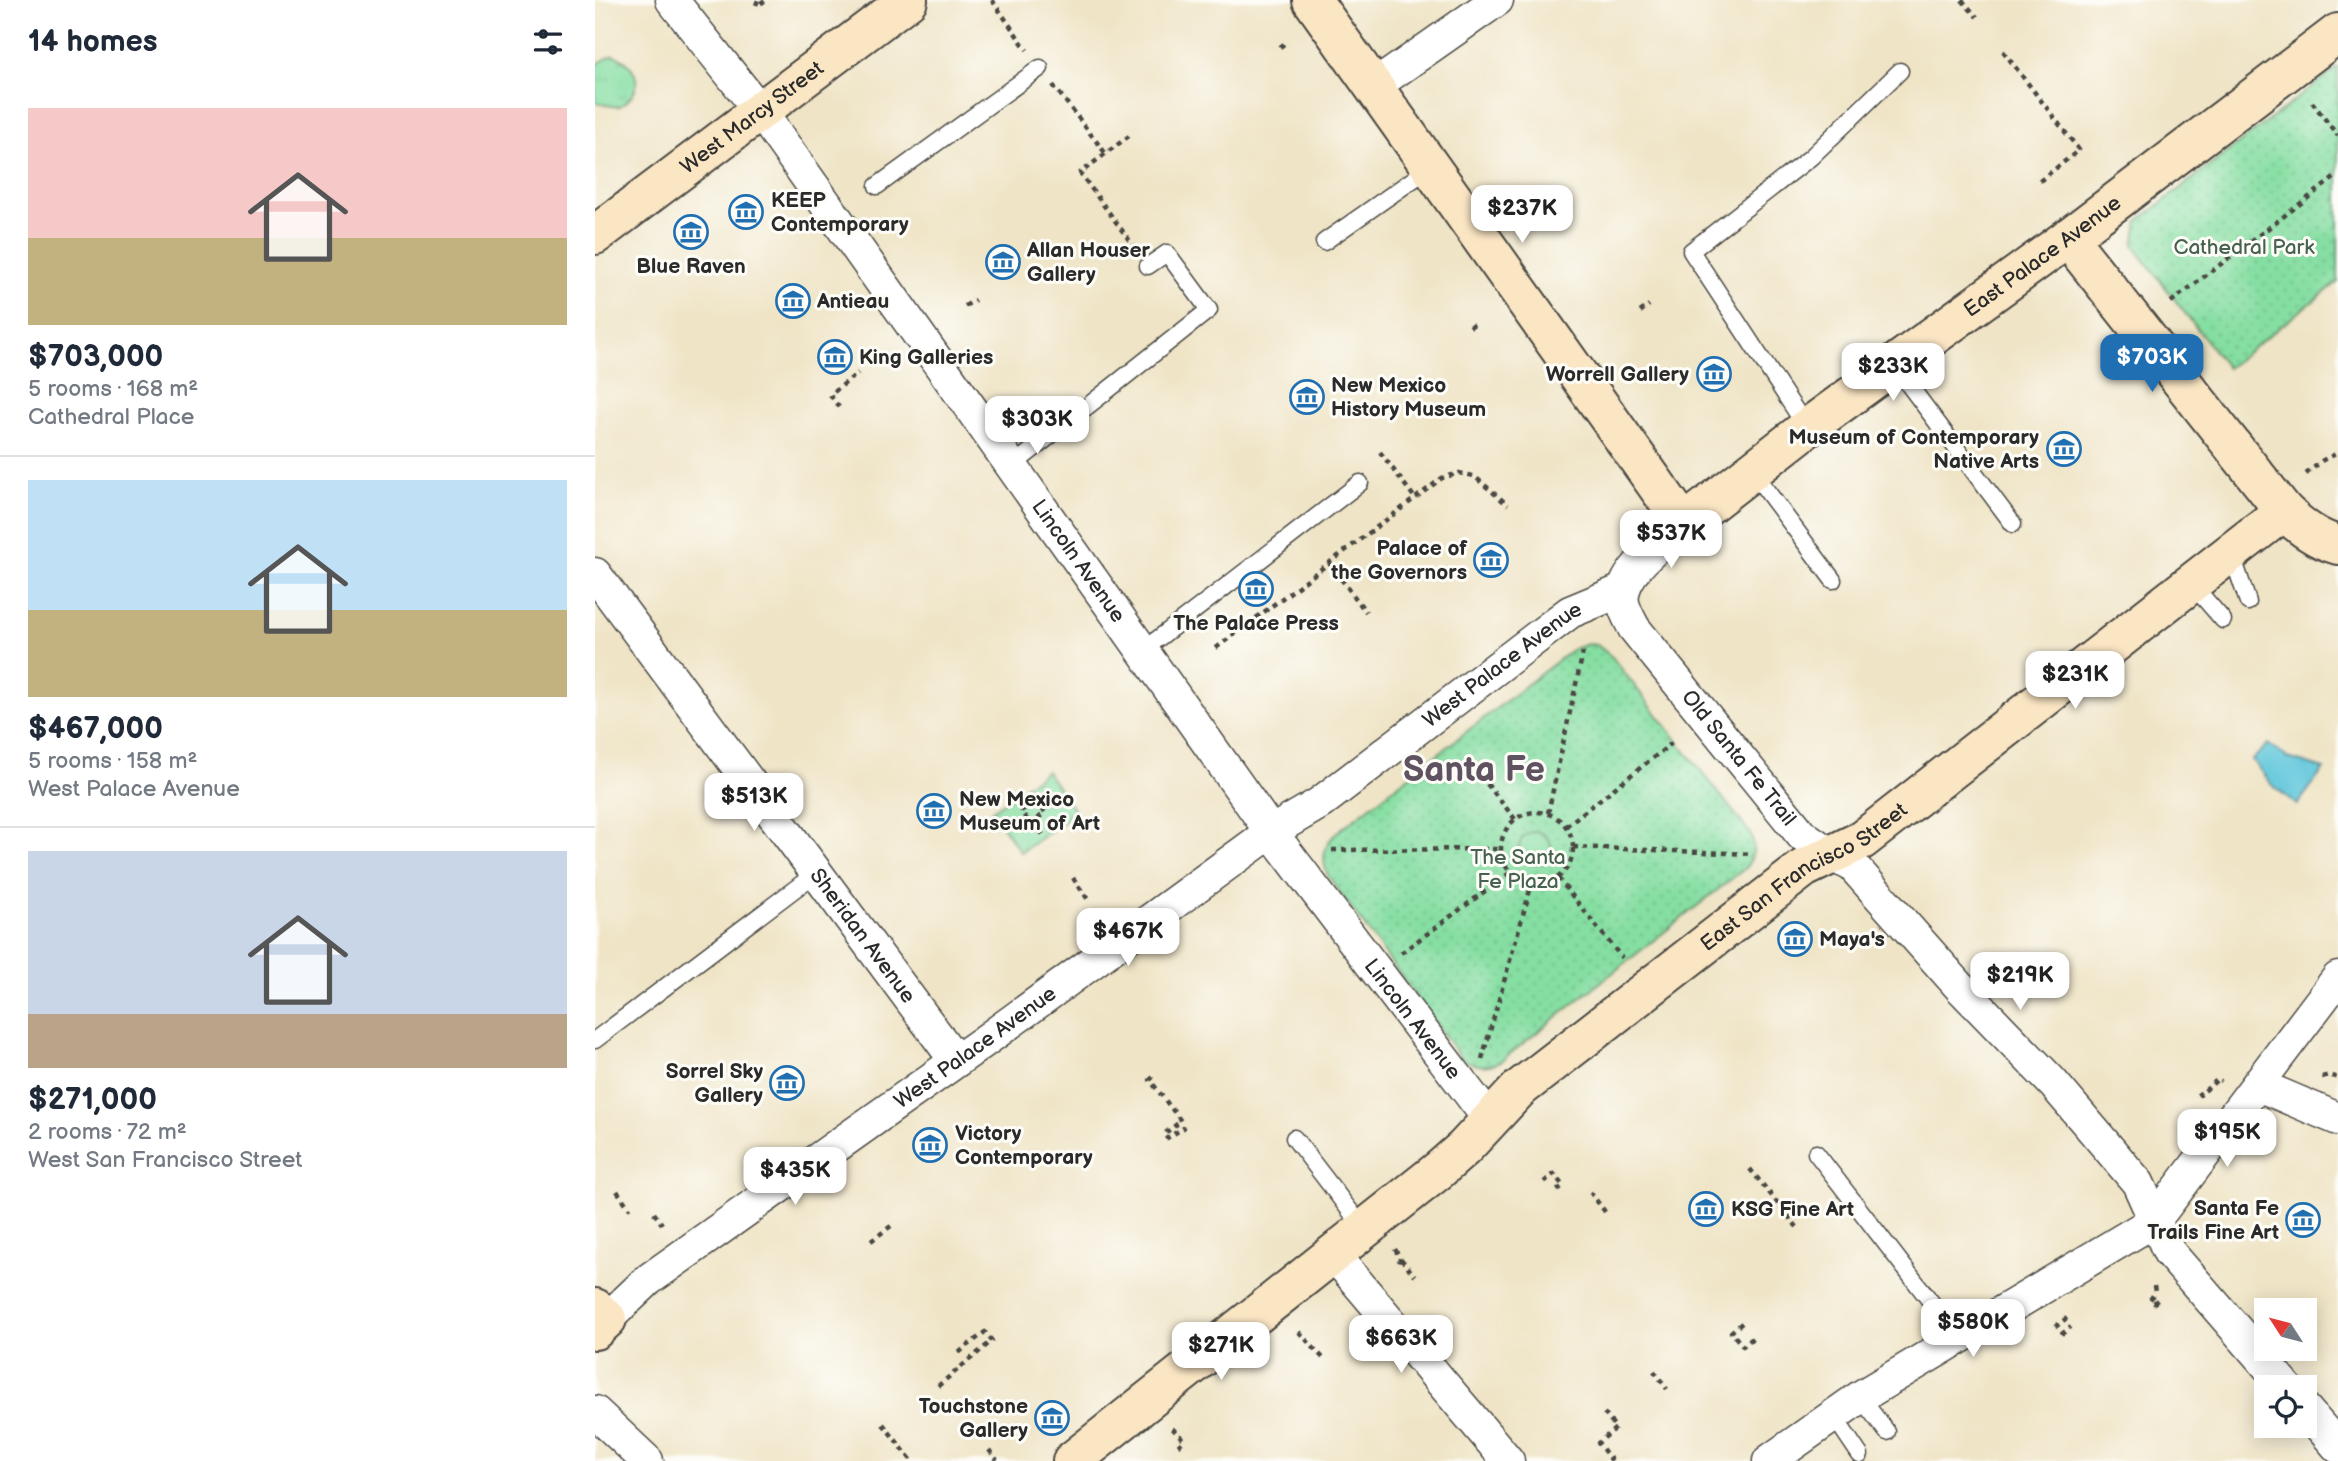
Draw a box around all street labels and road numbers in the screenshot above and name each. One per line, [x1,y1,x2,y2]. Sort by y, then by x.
street label: West Marcy Street [676,56,829,179]
street label: East Palace Avenue [1959,190,2126,323]
street label: Lincoln Avenue [1026,495,1130,627]
street label: West Palace Avenue [1418,597,1585,733]
street label: Old Santa Fe Trail [1676,685,1801,831]
street label: East San Francisco Street [1696,797,1913,957]
street label: Sheridan Avenue [805,864,921,1008]
street label: Lincoln Avenue [1359,954,1466,1084]
street label: West Palace Avenue [889,981,1061,1114]

